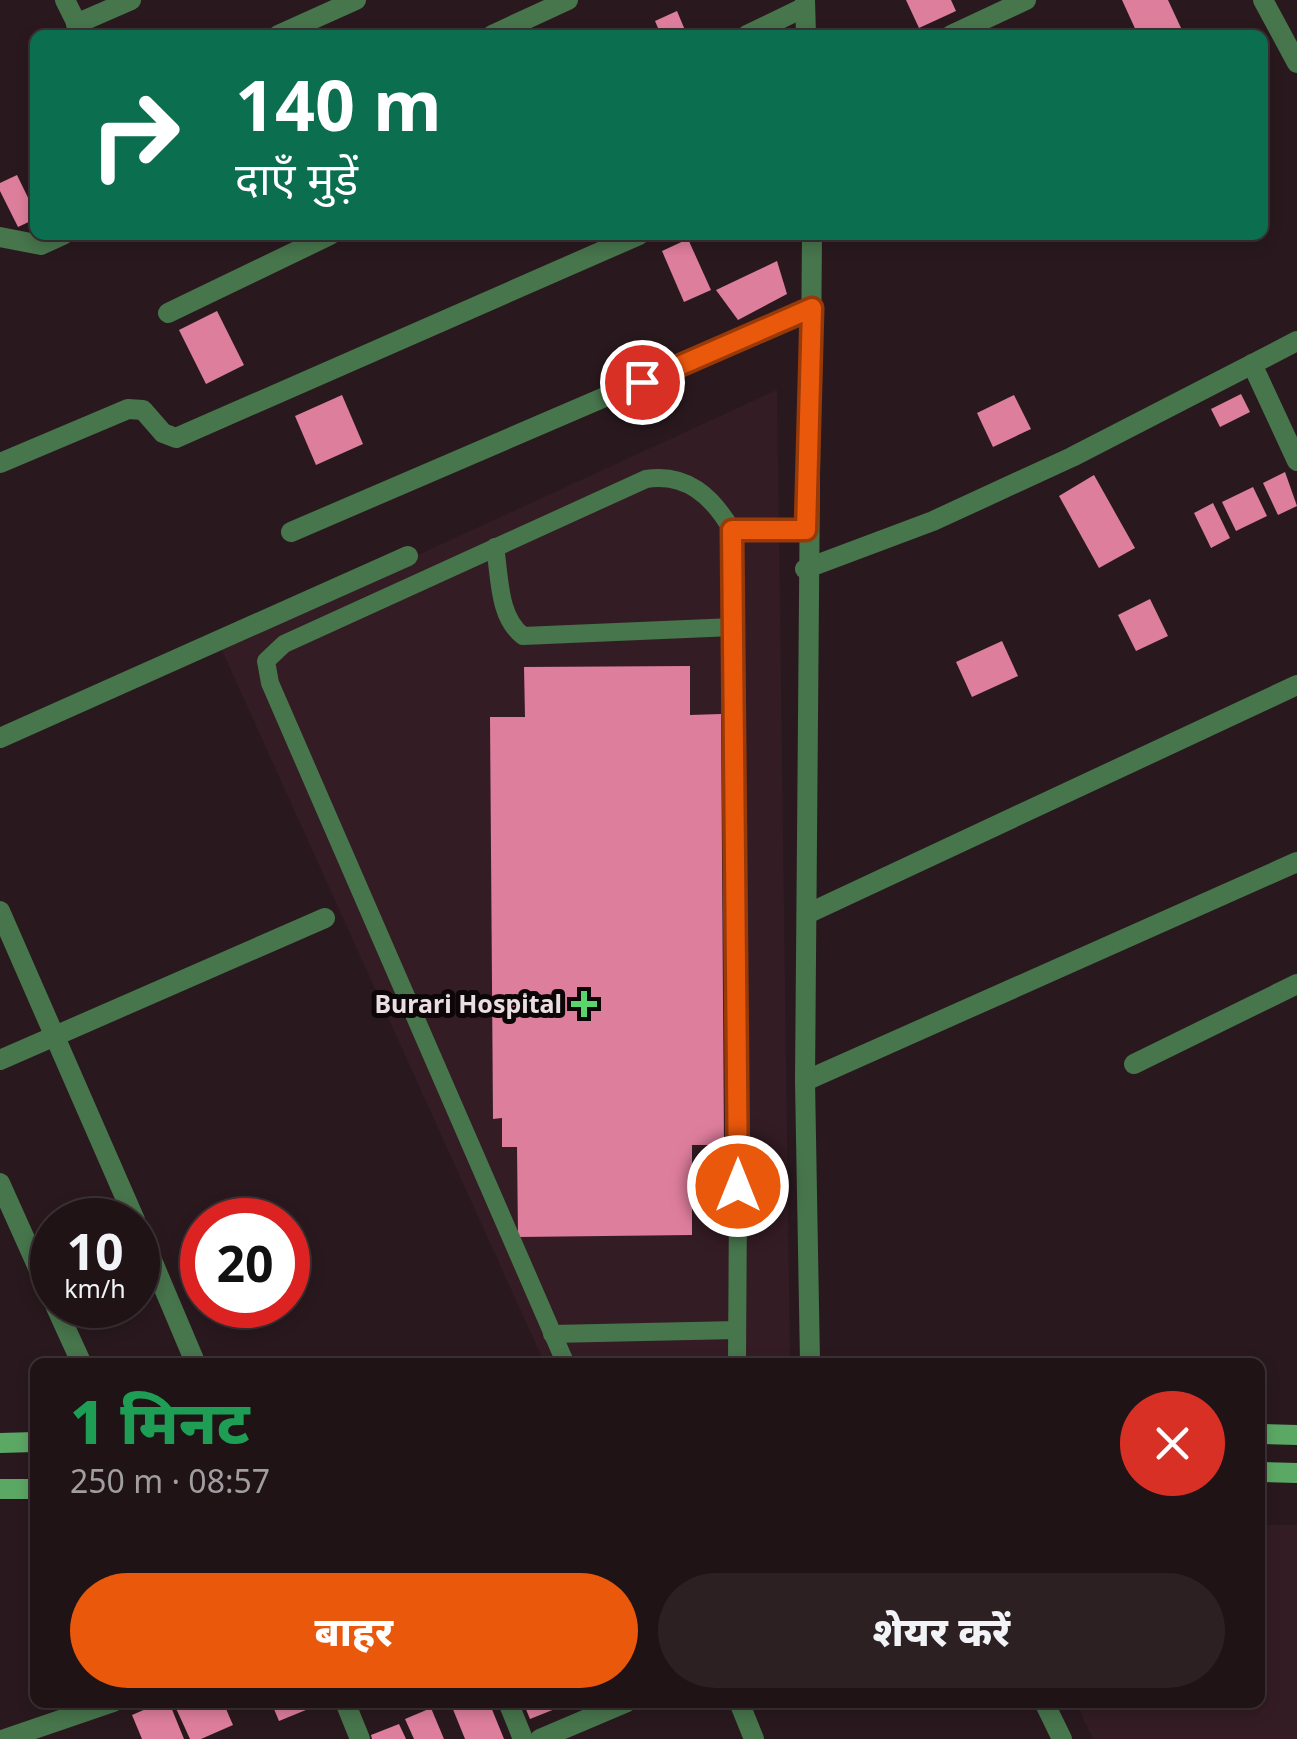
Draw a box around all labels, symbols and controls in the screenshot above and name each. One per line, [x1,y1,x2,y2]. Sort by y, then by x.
text: 140 m [235,56,442,152]
icon: right [70,70,200,200]
text: दाएँ मुड़ें [235,147,358,208]
pin [600,340,685,425]
icon: arrive [615,355,670,410]
place label: Burari Hospital [374,986,562,1020]
marker: Burari Hospital [571,991,597,1017]
position arrow [686,1134,790,1238]
speed limit sign: 20 [180,1198,310,1328]
text: 10 [66,1217,124,1285]
text: km/h [64,1271,126,1305]
text: 1 मिनट [70,1380,249,1462]
button: close [1120,1391,1225,1496]
text: 250 m · 08:57 [70,1459,270,1502]
button: बाहर [70,1573,638,1688]
button: शेयर करें [658,1573,1225,1688]

